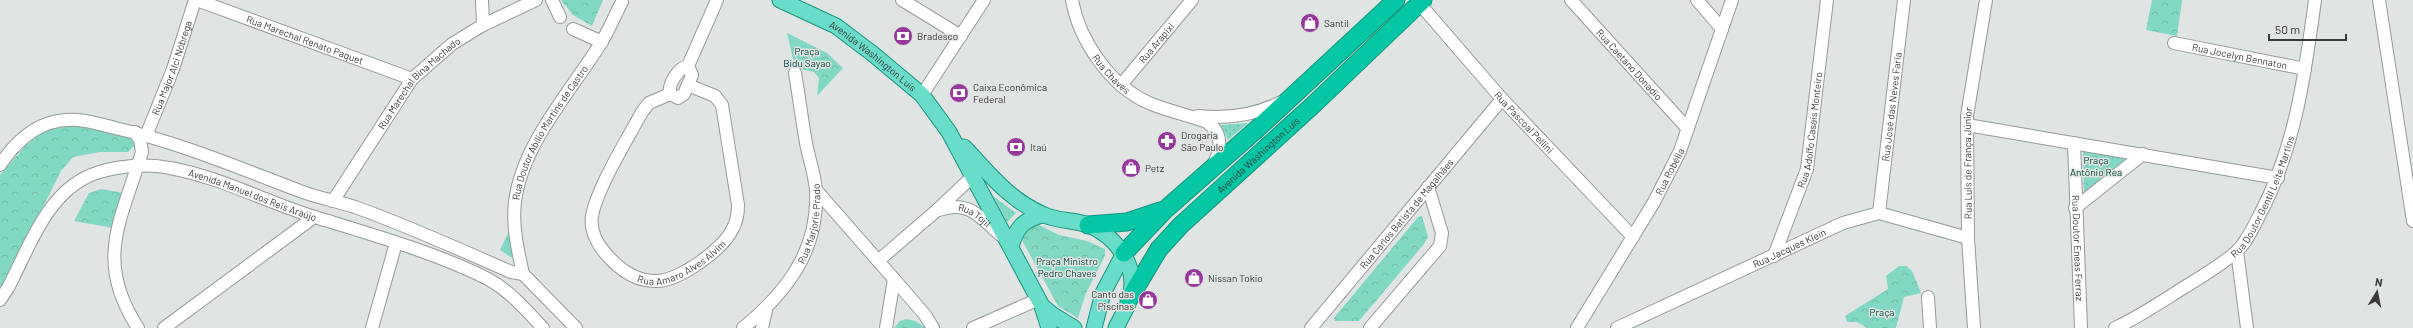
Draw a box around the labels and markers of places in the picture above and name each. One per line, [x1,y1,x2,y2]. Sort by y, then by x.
shop icon: Santil [1299,12,1321,34]
place label: Santil [1324,17,1349,29]
bank icon: Bradesco [892,25,914,47]
place label: Bradesco [917,30,958,42]
place label: Caixa Econômica Federal [973,81,1047,105]
bank icon: Caixa Econômica Federal [948,82,970,104]
place label: Drogaria São Paulo [1181,129,1223,153]
pharmacy icon: Drogaria São Paulo [1156,130,1178,152]
bank icon: Itaú [1005,136,1027,158]
place label: Itaú [1030,141,1047,153]
shop icon: Petz [1120,157,1142,179]
place label: Petz [1145,162,1165,174]
shop icon: Nissan Tokio [1183,267,1205,289]
place label: Nissan Tokio [1208,272,1263,284]
place label: Canto das Piscinas [1091,288,1134,312]
shop icon: Canto das Piscinas [1137,289,1159,311]

